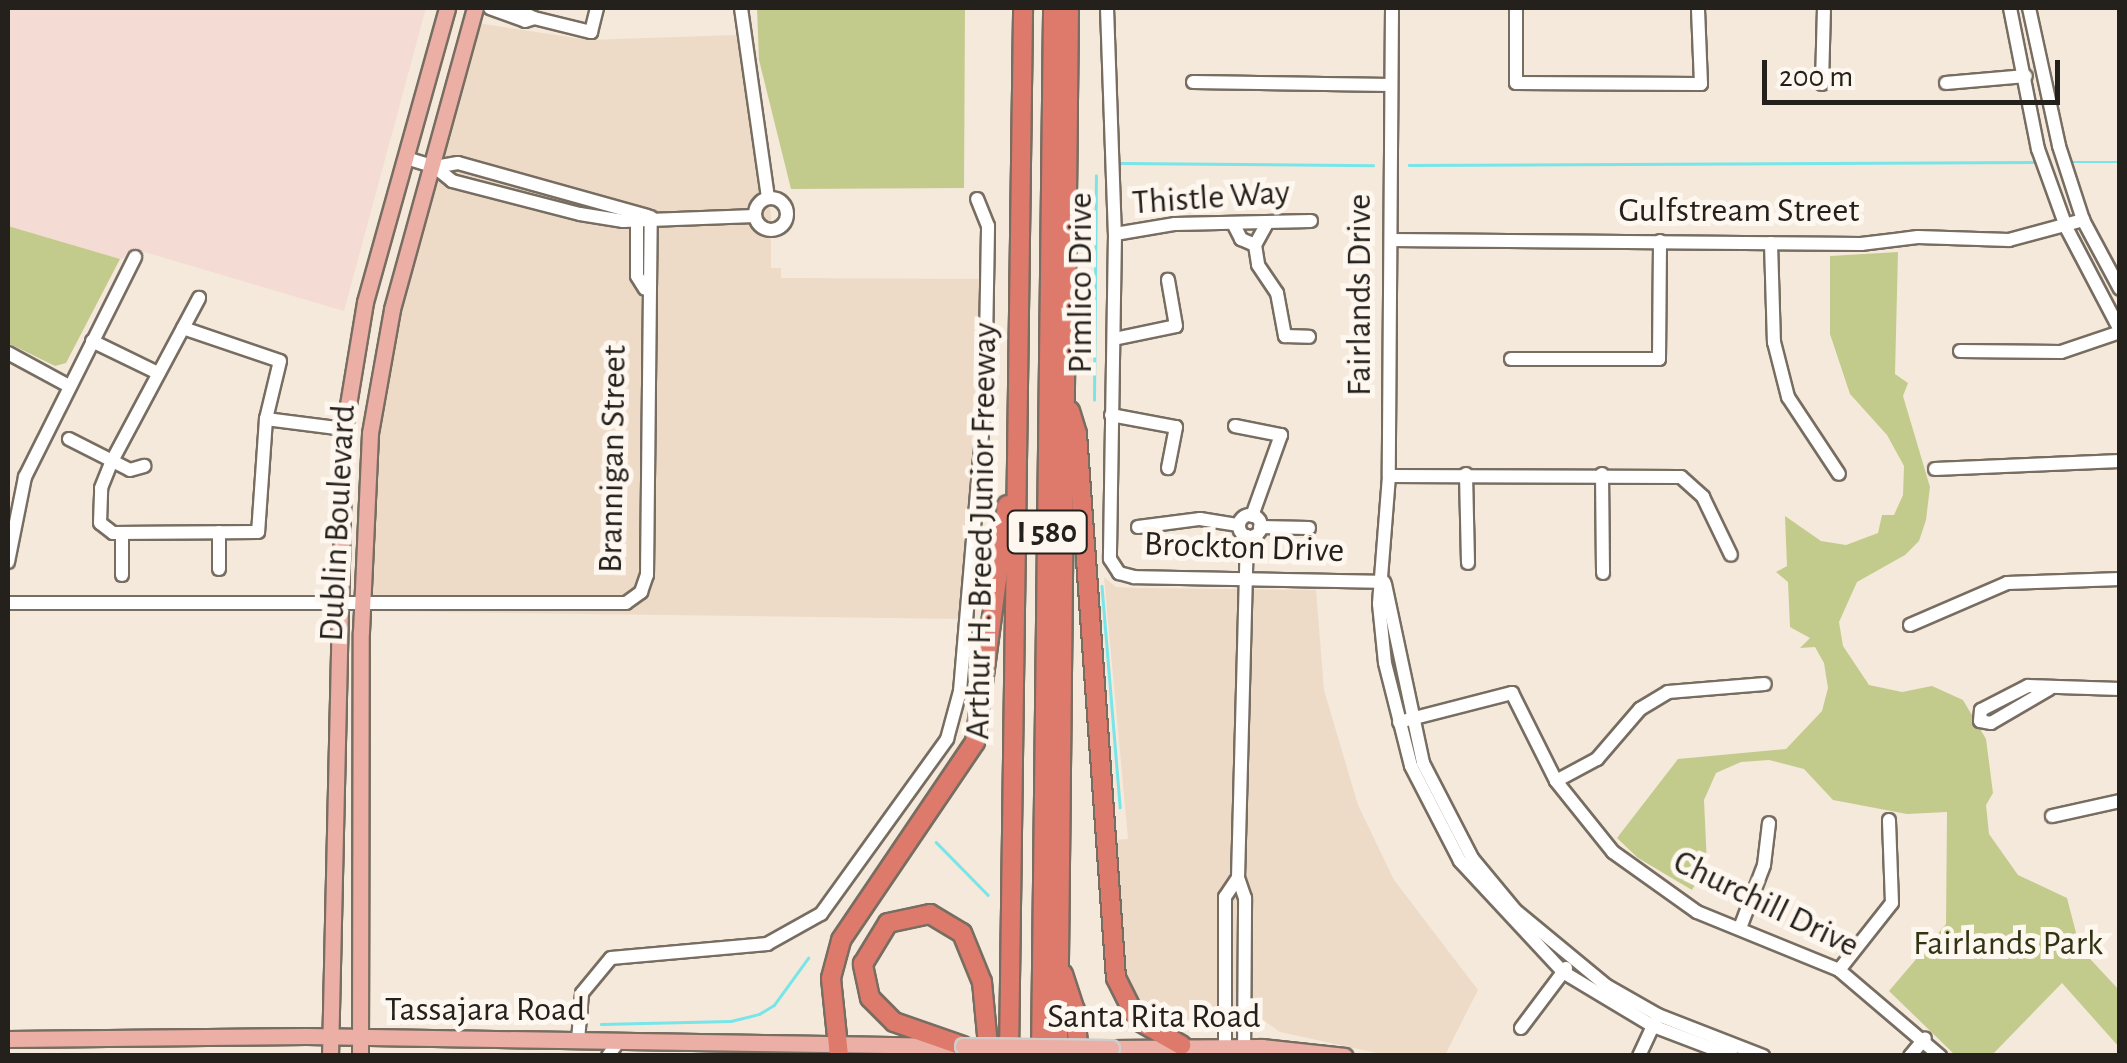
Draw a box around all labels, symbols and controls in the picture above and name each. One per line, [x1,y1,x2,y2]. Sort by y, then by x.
scale bar [1767,40,2064,102]
text: 200 m [1779,62,1853,92]
street label: Thistle Way [1131,172,1291,224]
street label: Gulfstream Street [1619,190,1859,232]
street label: Pimlico Drive [1060,192,1102,374]
street label: Fairlands Drive [1339,194,1381,396]
street label: Arthur H. Breed Junior Freeway [957,322,1007,740]
street label: Brannigan Street [590,345,636,573]
street label: Dublin Boulevard [311,404,365,642]
road number: I 580 [1004,505,1090,559]
street label: Brockton Drive [1143,524,1345,572]
street label: Churchill Drive [1666,841,1866,967]
park label: Fairlands Park [1913,923,2103,965]
street label: Tassajara Road [385,989,585,1031]
street label: Santa Rita Road [1047,996,1261,1038]

